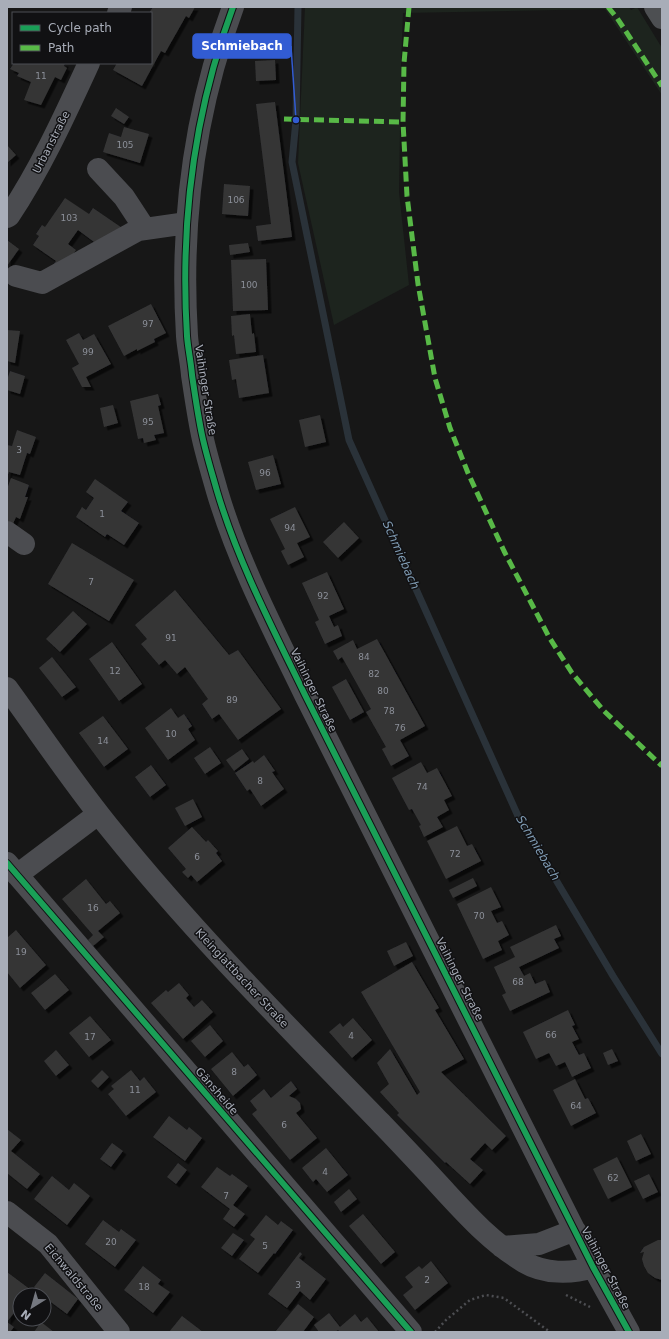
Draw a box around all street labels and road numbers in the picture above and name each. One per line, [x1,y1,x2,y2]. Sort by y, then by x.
street label: Urbanstraße [30,109,73,176]
street label: Vaihinger Straße [192,344,219,437]
street label: Vaihinger Straße [288,646,340,734]
street label: Kleinglattbacher Straße [192,926,291,1031]
street label: Vaihinger Straße [433,936,486,1023]
street label: Gänsheide [193,1065,241,1118]
street label: Vaihinger Straße [578,1225,633,1312]
street label: Eichwaldstraße [42,1241,106,1314]

